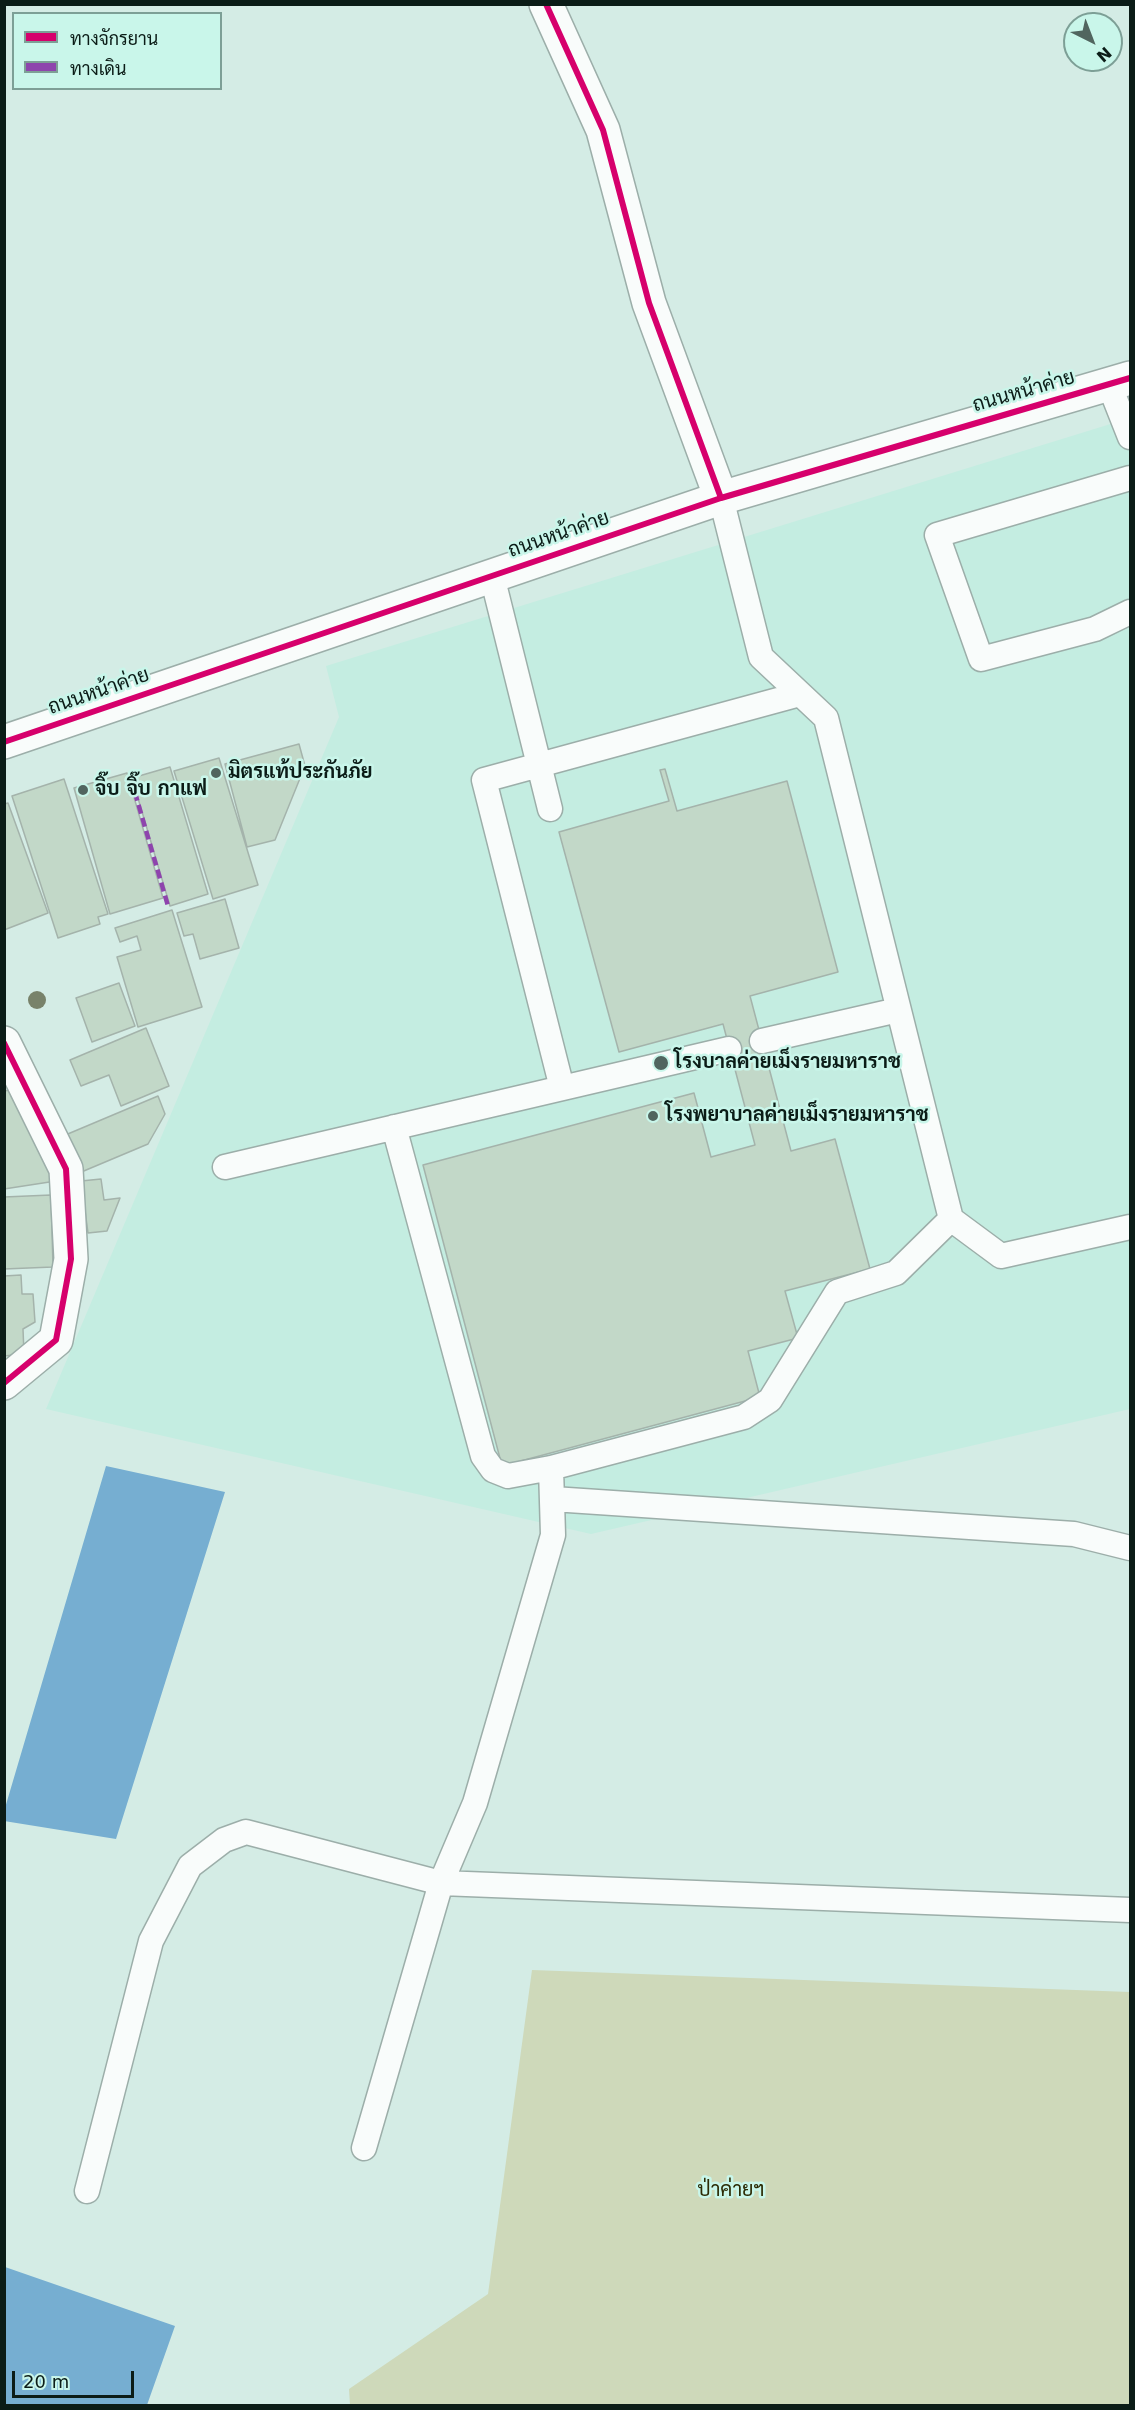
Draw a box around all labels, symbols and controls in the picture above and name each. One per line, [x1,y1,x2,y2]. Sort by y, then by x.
legend [12,12,222,90]
north arrow [1063,12,1123,72]
text: ทางจักรยาน [70,28,158,49]
text: N [1093,43,1115,66]
text: ทางเดิน [70,58,126,79]
street label: ถนนหน้าค่าย [970,366,1078,418]
street label: ถนนหน้าค่าย [505,506,613,564]
street label: ถนนหน้าค่าย [45,663,153,721]
place label: มิตรแท้ประกันภัย [228,761,373,785]
marker: มิตรแท้ประกันภัย [209,766,223,780]
place label: จิ๊บ จิ๊บ กาแฟ [95,778,207,802]
marker: จิ๊บ จิ๊บ กาแฟ [76,783,90,797]
place label: โรงบาลค่ายเม็งรายมหาราช [674,1051,901,1075]
marker: โรงบาลค่ายเม็งรายมหาราช [652,1054,670,1072]
place label: โรงพยาบาลค่ายเม็งรายมหาราช [665,1104,929,1128]
marker: โรงพยาบาลค่ายเม็งรายมหาราช [646,1109,660,1123]
park label: ป่าค่ายฯ [698,2179,764,2203]
scale bar [15,2359,136,2397]
text: 20 m [23,2371,69,2392]

